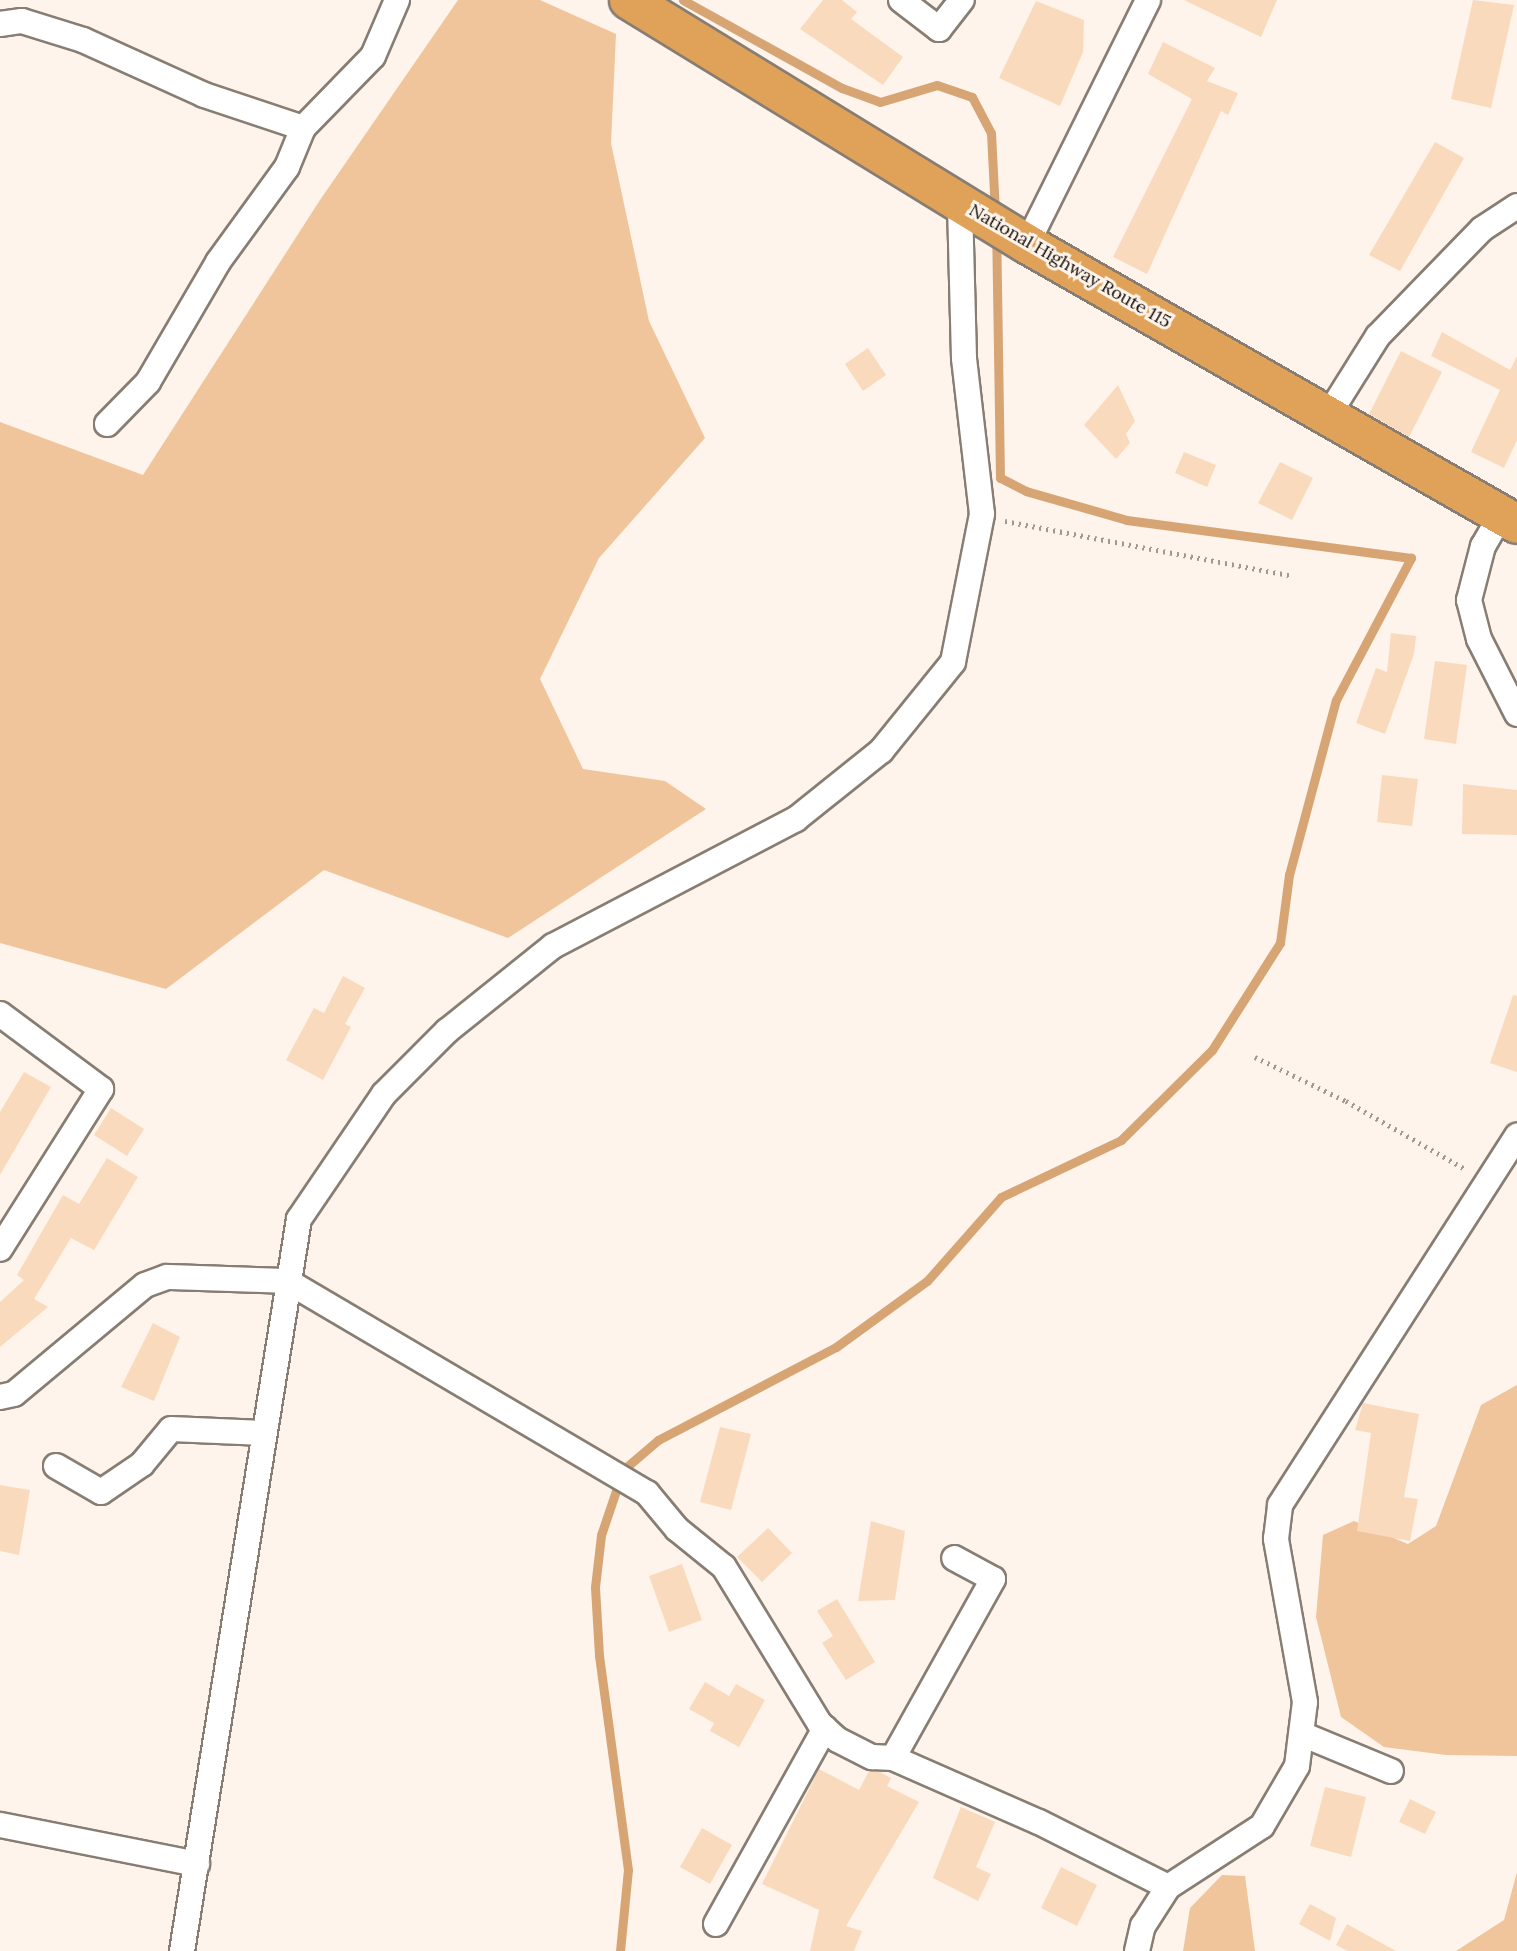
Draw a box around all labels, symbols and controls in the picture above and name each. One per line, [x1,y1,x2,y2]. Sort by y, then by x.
street label: National Highway Route 115 [965,199,1175,333]

